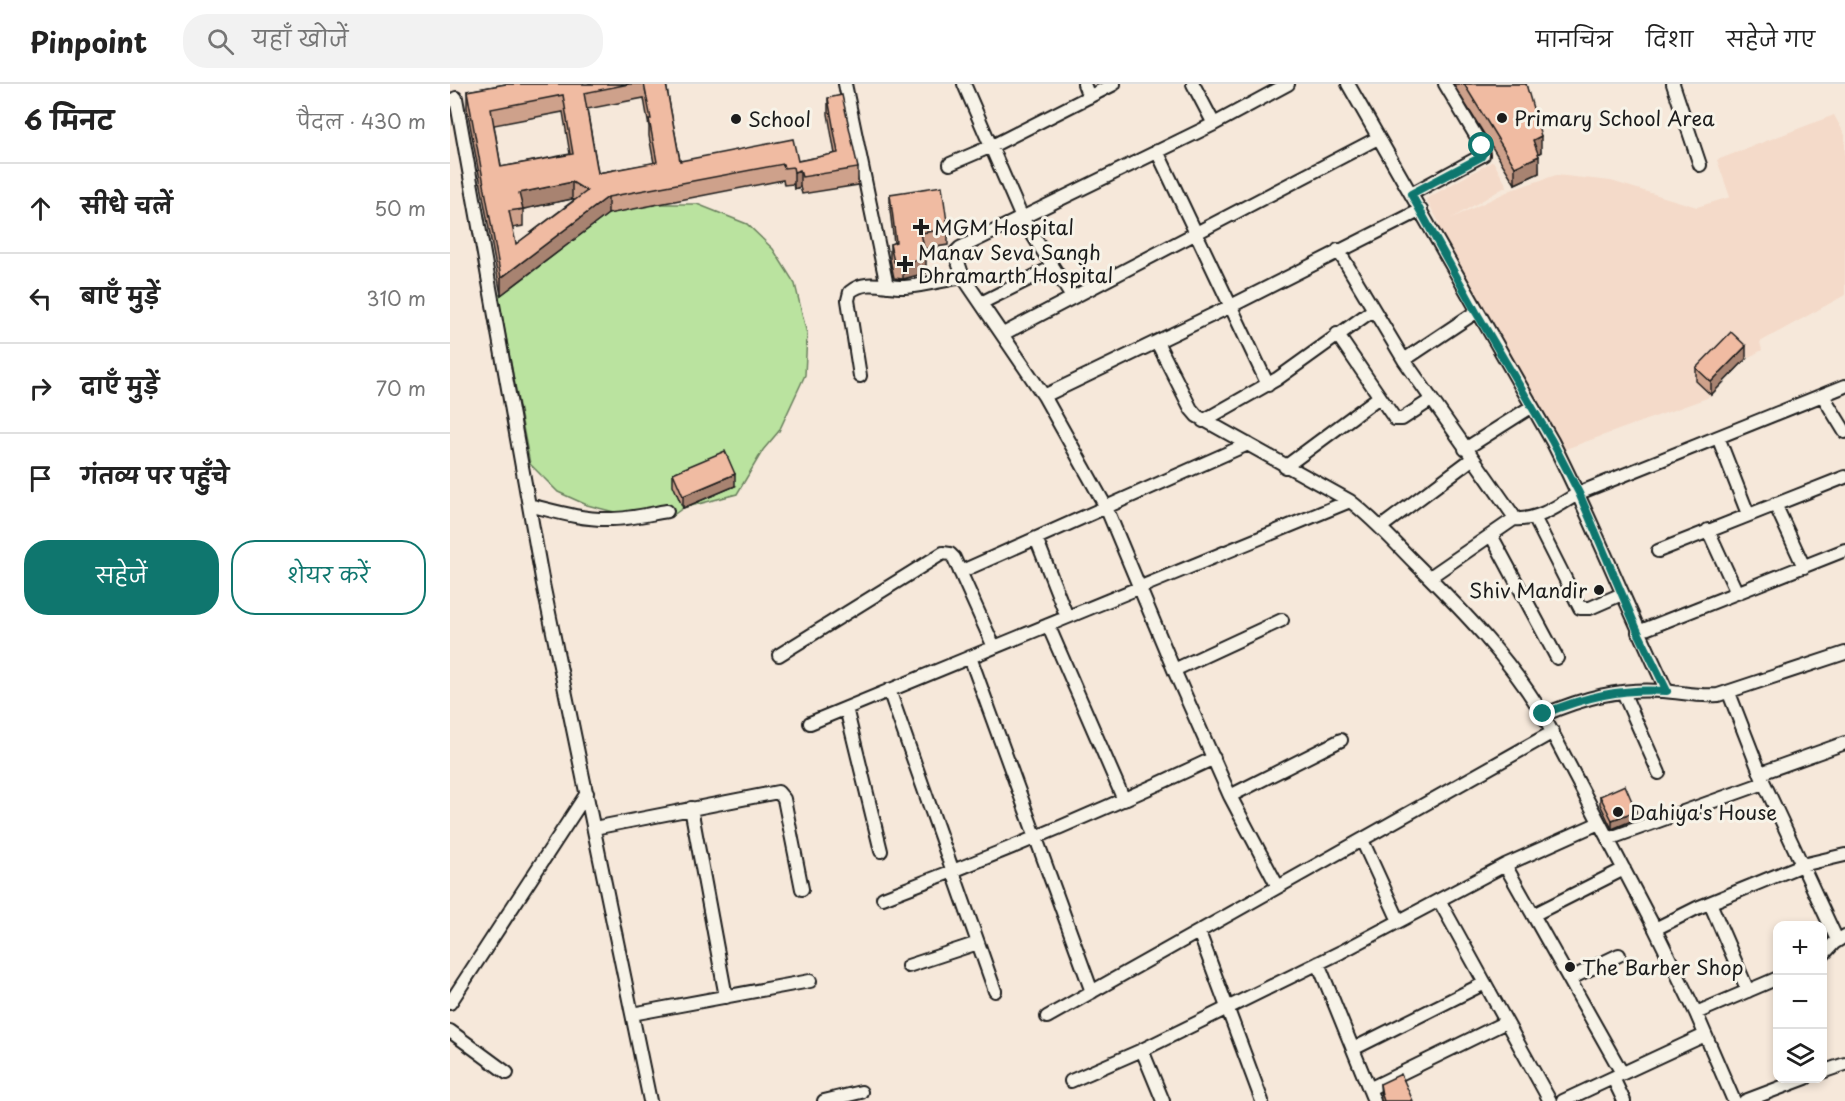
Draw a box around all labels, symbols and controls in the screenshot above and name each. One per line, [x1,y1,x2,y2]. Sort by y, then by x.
search box [183,14,603,68]
text: Pinpoint [30,20,147,63]
text: यहाँ खोजें [252,21,348,54]
text: मानचित्र [1536,22,1613,54]
text: दिशा [1646,22,1693,54]
text: सहेजे गए [1726,22,1815,54]
icon: search [204,25,237,58]
text: 6 मिनट [24,100,114,139]
place label: Primary School Area [1514,103,1715,133]
place label: School [748,104,811,134]
text: पैदल · 430 m [297,106,426,136]
marker: Primary School Area [1495,111,1509,125]
marker: School [729,112,743,126]
route start [1468,132,1494,158]
text: सीधे चलें [81,188,173,221]
icon: ahead [24,192,57,225]
text: 50 m [374,193,426,223]
place label: MGM Hospital [934,212,1074,242]
marker: MGM Hospital [912,218,930,236]
place label: Manav Seva Sangh Dhramarth Hospital [918,237,1113,290]
marker: Manav Seva Sangh Dhramarth Hospital [896,255,914,273]
text: बाएँ मुड़ें [81,278,160,311]
icon: left [24,282,57,315]
text: 310 m [366,283,426,313]
text: दाएँ मुड़ें [81,368,159,401]
icon: right [24,372,57,405]
text: 70 m [376,373,426,403]
text: गंतव्य पर पहुँचे [81,458,229,491]
icon: arrive [24,462,57,495]
button: सहेजें [24,540,219,615]
button: शेयर करें [231,540,426,615]
place label: Shiv Mandir [1469,575,1588,605]
marker: Shiv Mandir [1592,583,1606,597]
route end [1529,700,1555,726]
place label: Dahiya's House [1630,797,1777,827]
marker: Dahiya's House [1611,805,1625,819]
map controls [1773,921,1827,1083]
button: + [1773,921,1827,975]
place label: The Barber Shop [1582,952,1744,982]
marker: The Barber Shop [1563,960,1577,974]
button: − [1773,975,1827,1029]
button: layers [1773,1029,1827,1083]

